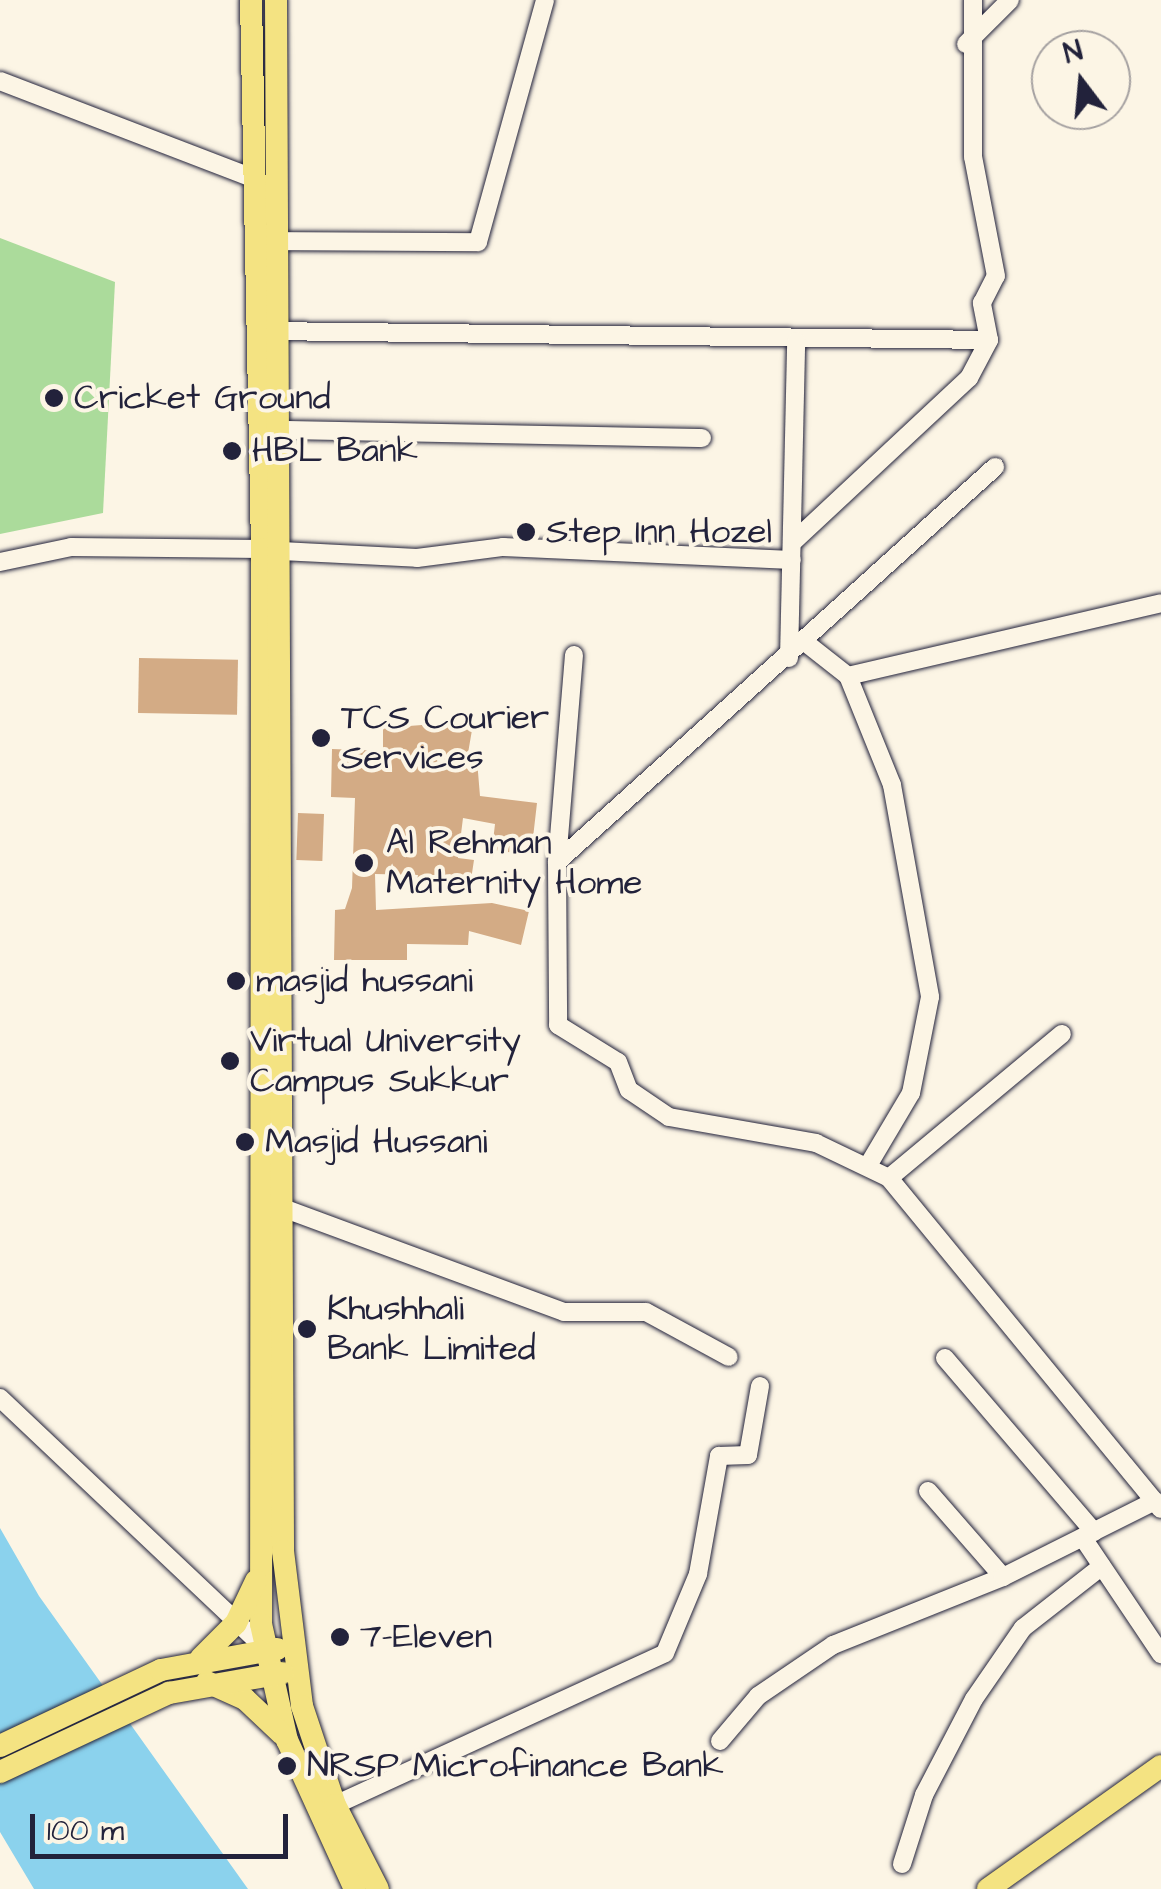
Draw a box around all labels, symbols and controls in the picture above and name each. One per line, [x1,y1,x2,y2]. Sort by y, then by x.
north arrow [1031,30,1131,130]
text: N [1059,31,1087,74]
place label: Cricket Ground [74,377,331,419]
marker: Cricket Ground [43,387,65,409]
place label: HBL Bank [252,430,418,472]
marker: HBL Bank [221,440,243,462]
place label: Step Inn Hozel [546,511,772,553]
marker: Step Inn Hozel [515,521,537,543]
place label: TCS Courier Services [341,697,549,779]
marker: TCS Courier Services [310,727,332,749]
place label: Al Rehman Maternity Home [386,822,642,904]
marker: Al Rehman Maternity Home [351,850,377,876]
place label: masjid hussani [256,960,473,1002]
marker: masjid hussani [225,970,247,992]
place label: Virtual University Campus Sukkur [250,1020,521,1102]
marker: Virtual University Campus Sukkur [219,1050,241,1072]
place label: Masjid Hussani [265,1121,488,1163]
marker: Masjid Hussani [234,1131,256,1153]
place label: Khushhali Bank Limited [327,1288,536,1370]
marker: Khushhali Bank Limited [296,1318,318,1340]
place label: 7-Eleven [360,1616,492,1658]
marker: 7-Eleven [329,1626,351,1648]
place label: NRSP Microfinance Bank [307,1745,724,1787]
marker: NRSP Microfinance Bank [276,1755,298,1777]
scale bar [35,1794,292,1856]
text: 100 m [47,1810,124,1852]

